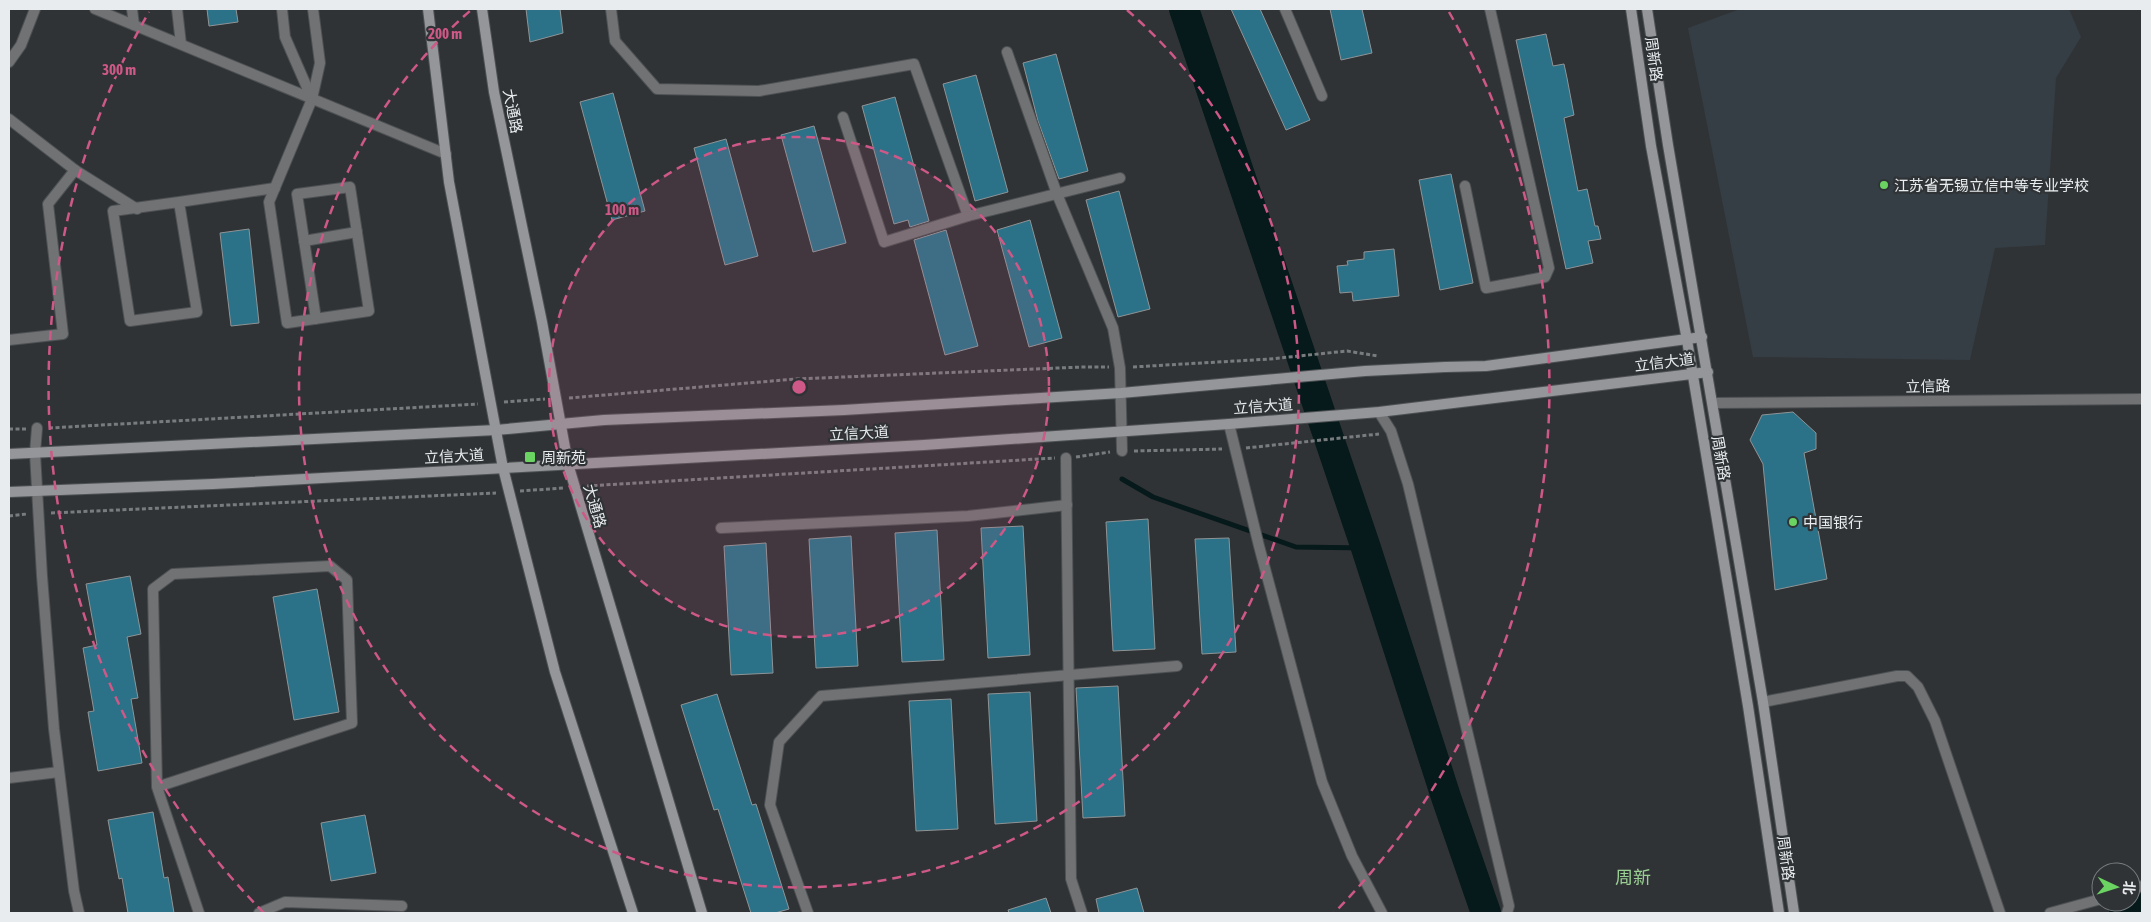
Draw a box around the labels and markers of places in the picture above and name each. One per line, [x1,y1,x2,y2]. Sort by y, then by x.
place label: 江苏省无锡立信中等专业学校 [1894,177,2089,194]
marker: 江苏省无锡立信中等专业学校 [1878,179,1890,191]
centre of rings [790,378,808,396]
place label: 周新苑 [541,449,586,466]
marker: 周新苑 [523,450,537,464]
place label: 中国银行 [1803,514,1863,531]
marker: 中国银行 [1787,516,1799,528]

